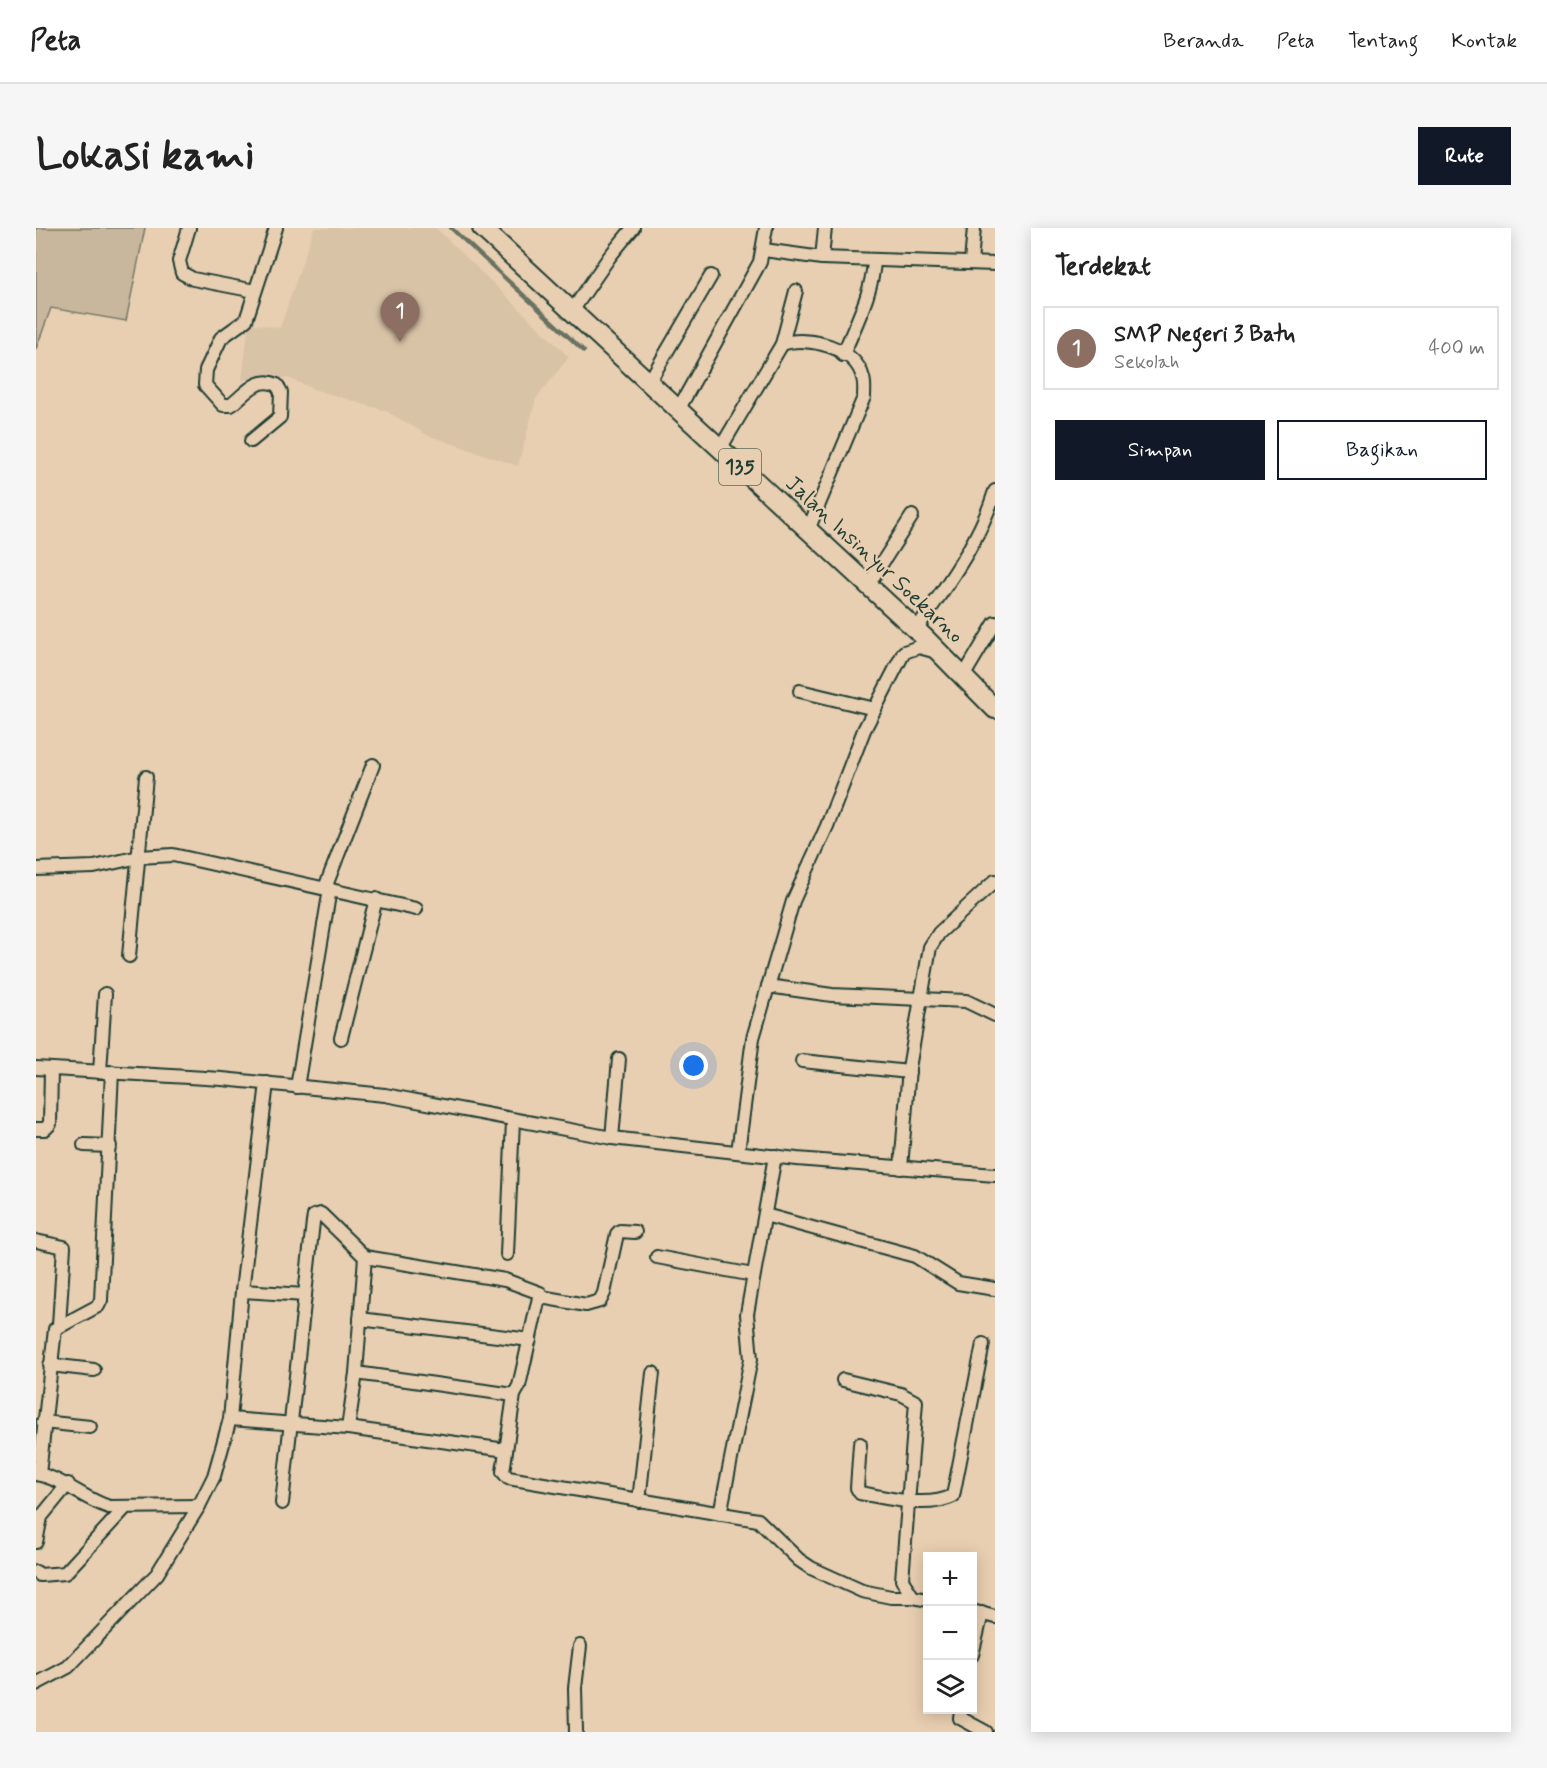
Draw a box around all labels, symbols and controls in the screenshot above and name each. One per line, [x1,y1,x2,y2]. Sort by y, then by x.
text: Peta [30,23,81,60]
text: Beranda [1163,27,1244,55]
text: Peta [1277,27,1315,55]
text: Tentang [1348,27,1418,55]
text: Kontak [1451,27,1517,55]
button: Rute [1418,127,1511,185]
text: Lokasi kami [36,129,255,184]
text: Terdekat [1055,250,1151,284]
pin: 1 [380,292,420,342]
text: SMP Negeri 3 Batu [1114,321,1295,349]
text: 1 [1072,335,1081,362]
text: 400 m [1429,335,1485,362]
text: Sekolah [1114,349,1180,376]
button: Simpan [1055,420,1265,480]
button: Bagikan [1277,420,1487,480]
road number: 135 [719,449,761,485]
street label: Jalan Insinyur Soekarno [779,470,969,650]
your location [679,1051,708,1080]
map controls [923,1552,977,1714]
button: + [923,1552,977,1606]
button: − [923,1606,977,1660]
button: layers [923,1660,977,1714]

